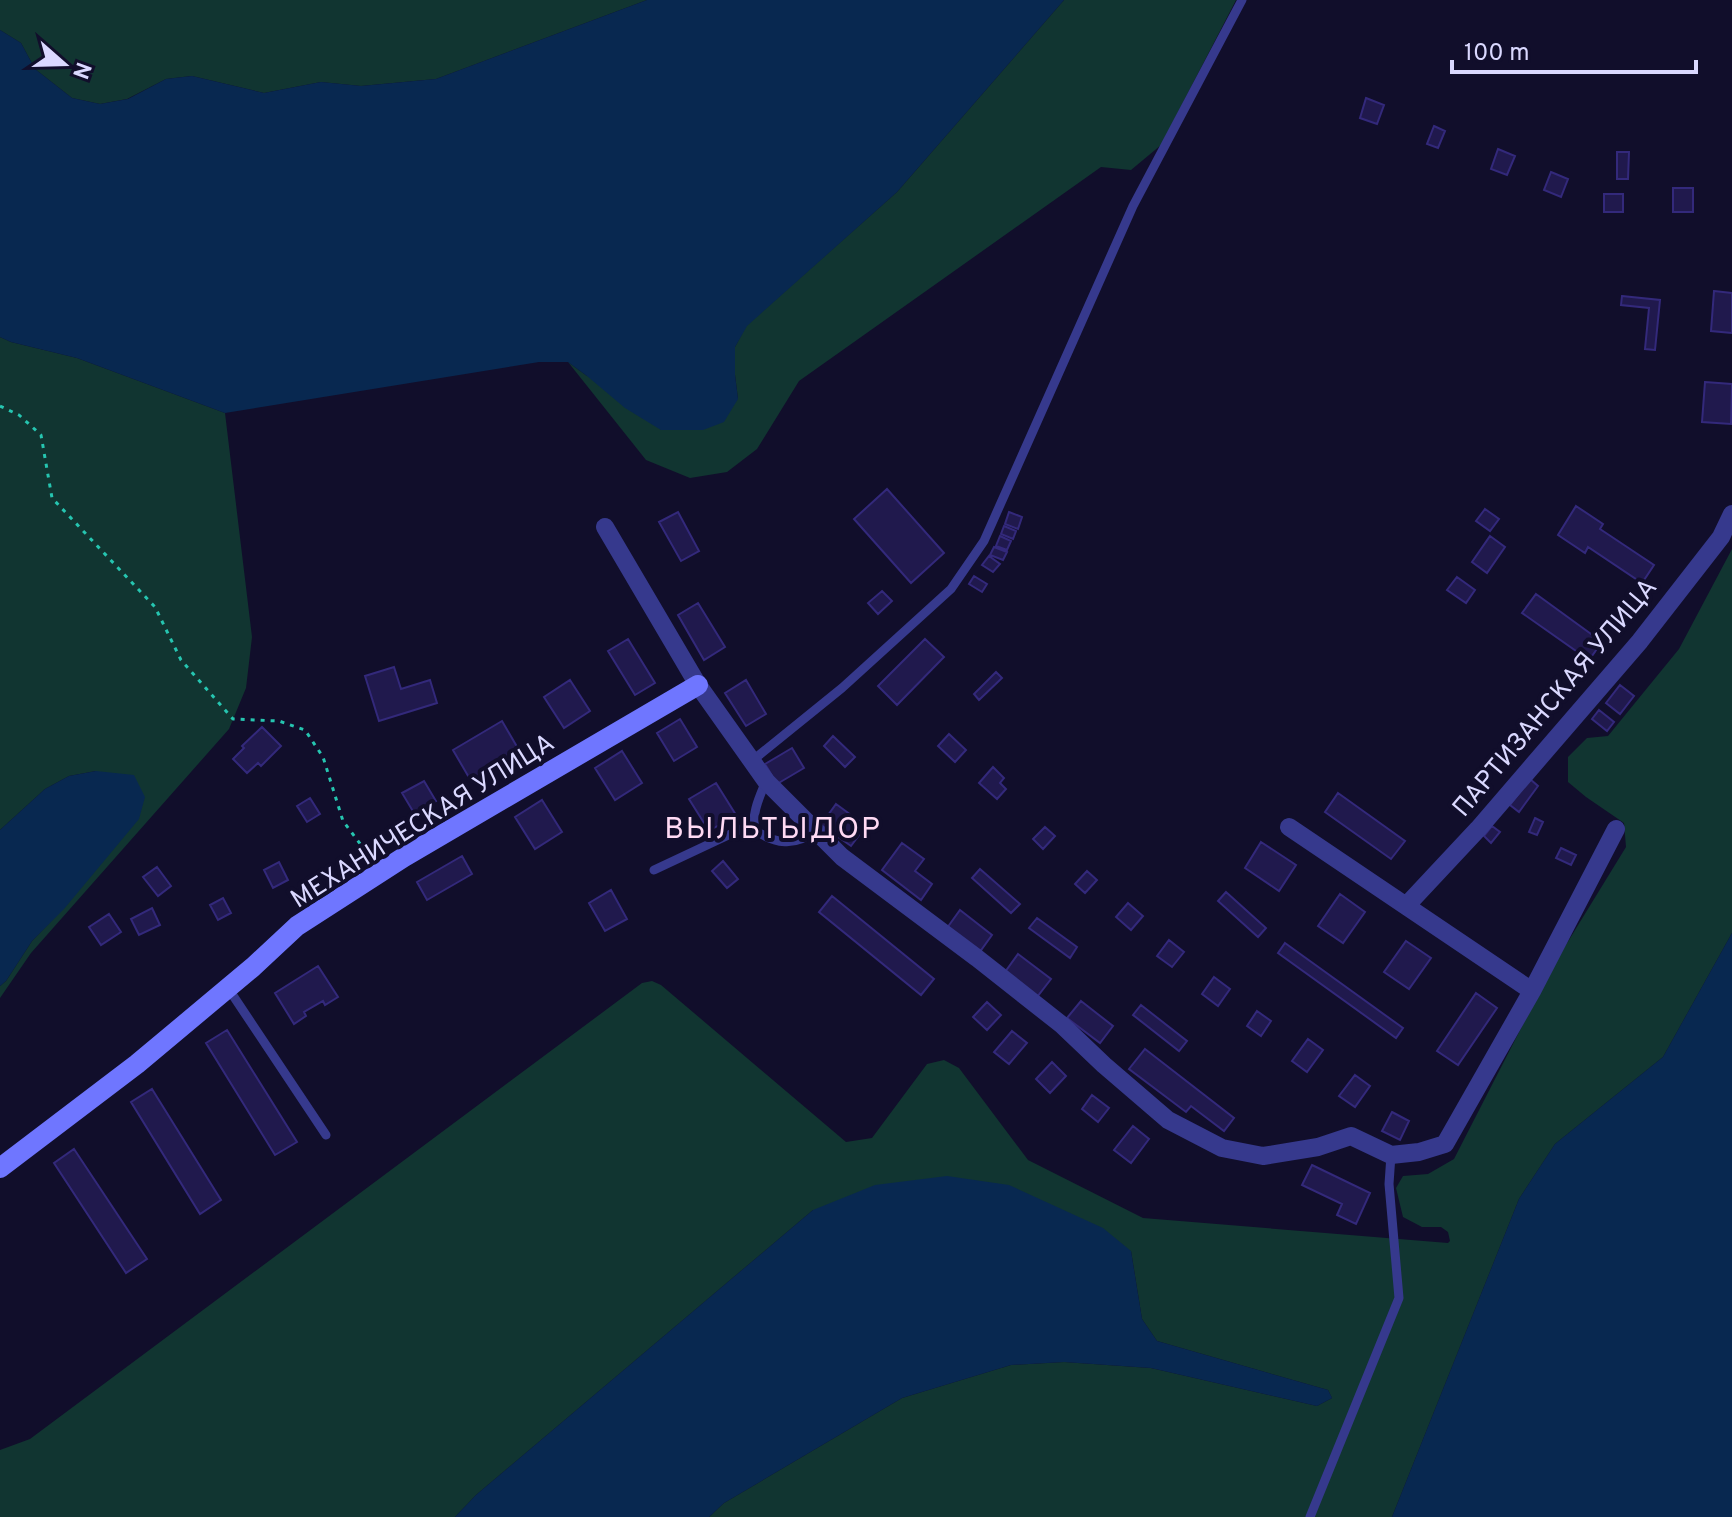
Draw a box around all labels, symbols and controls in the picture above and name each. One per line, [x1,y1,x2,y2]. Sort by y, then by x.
north arrow [24,24,104,104]
scale bar [1452,24,1696,74]
text: 100 m [1464,39,1530,69]
text: N [65,58,96,82]
street label: ПАРТИЗАНСКАЯ УЛИЦА [1446,572,1666,825]
street label: МЕХАНИЧЕСКАЯ УЛИЦА [285,727,561,917]
district label: ВЫЛЬТЫДОР [664,812,882,849]

